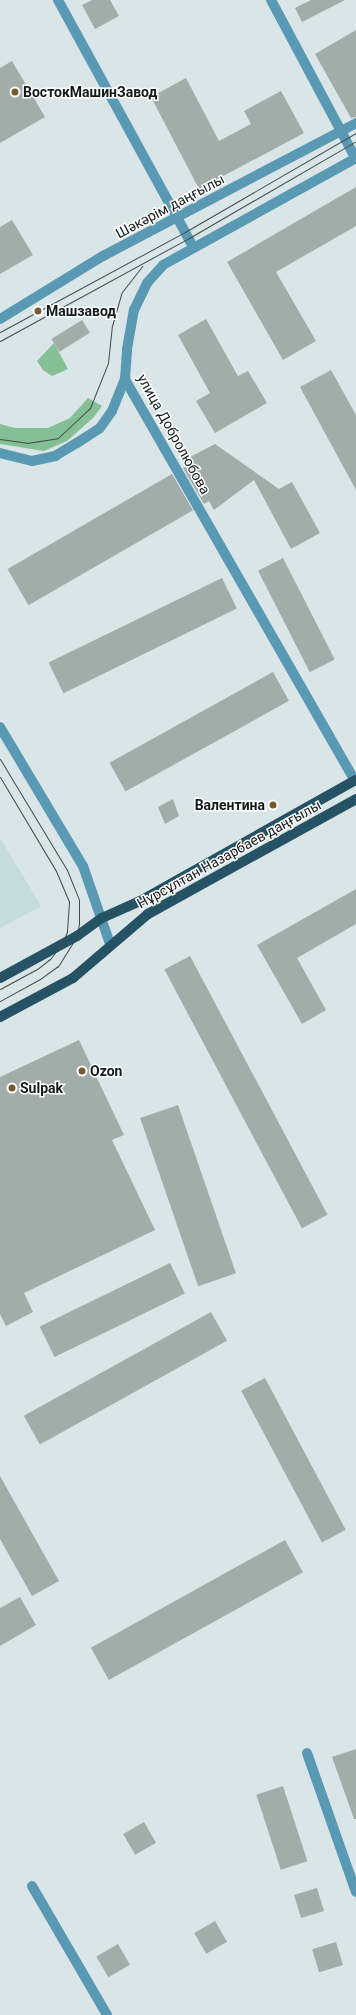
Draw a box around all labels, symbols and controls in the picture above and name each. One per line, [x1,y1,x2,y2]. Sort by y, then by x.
place label: ВостокМашинЗавод [23,84,157,100]
marker: ВостокМашинЗавод [10,87,20,97]
street label: Шәкәрім даңғылы [113,170,227,242]
place label: Машзавод [46,303,116,319]
marker: Машзавод [33,306,43,316]
street label: улица Добролюбова [134,371,214,497]
street label: Нұрсұлтан Назарбаев даңғылы [134,796,324,912]
place label: Валентина [195,797,265,813]
marker: Валентина [268,800,278,810]
place label: Ozon [90,1063,122,1079]
marker: Ozon [77,1066,87,1076]
place label: Sulpak [20,1080,63,1096]
marker: Sulpak [7,1083,17,1093]

